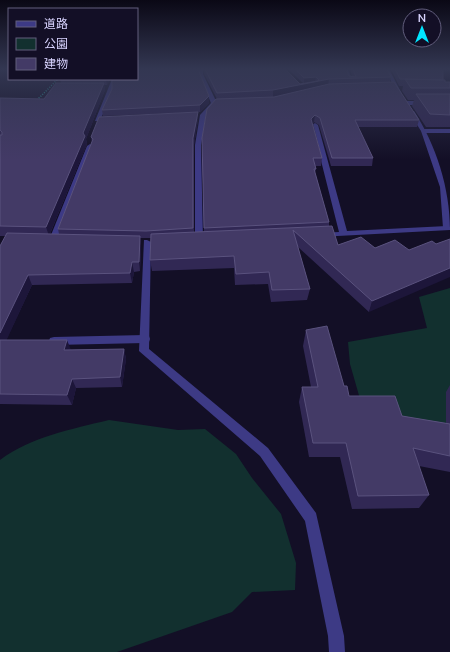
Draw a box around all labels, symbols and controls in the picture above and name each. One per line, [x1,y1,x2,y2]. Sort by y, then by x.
legend [8,8,138,80]
north arrow [402,8,442,48]
text: N [418,11,426,25]
text: 道路 [44,16,68,31]
text: 公園 [44,36,68,51]
text: 建物 [44,56,68,71]

